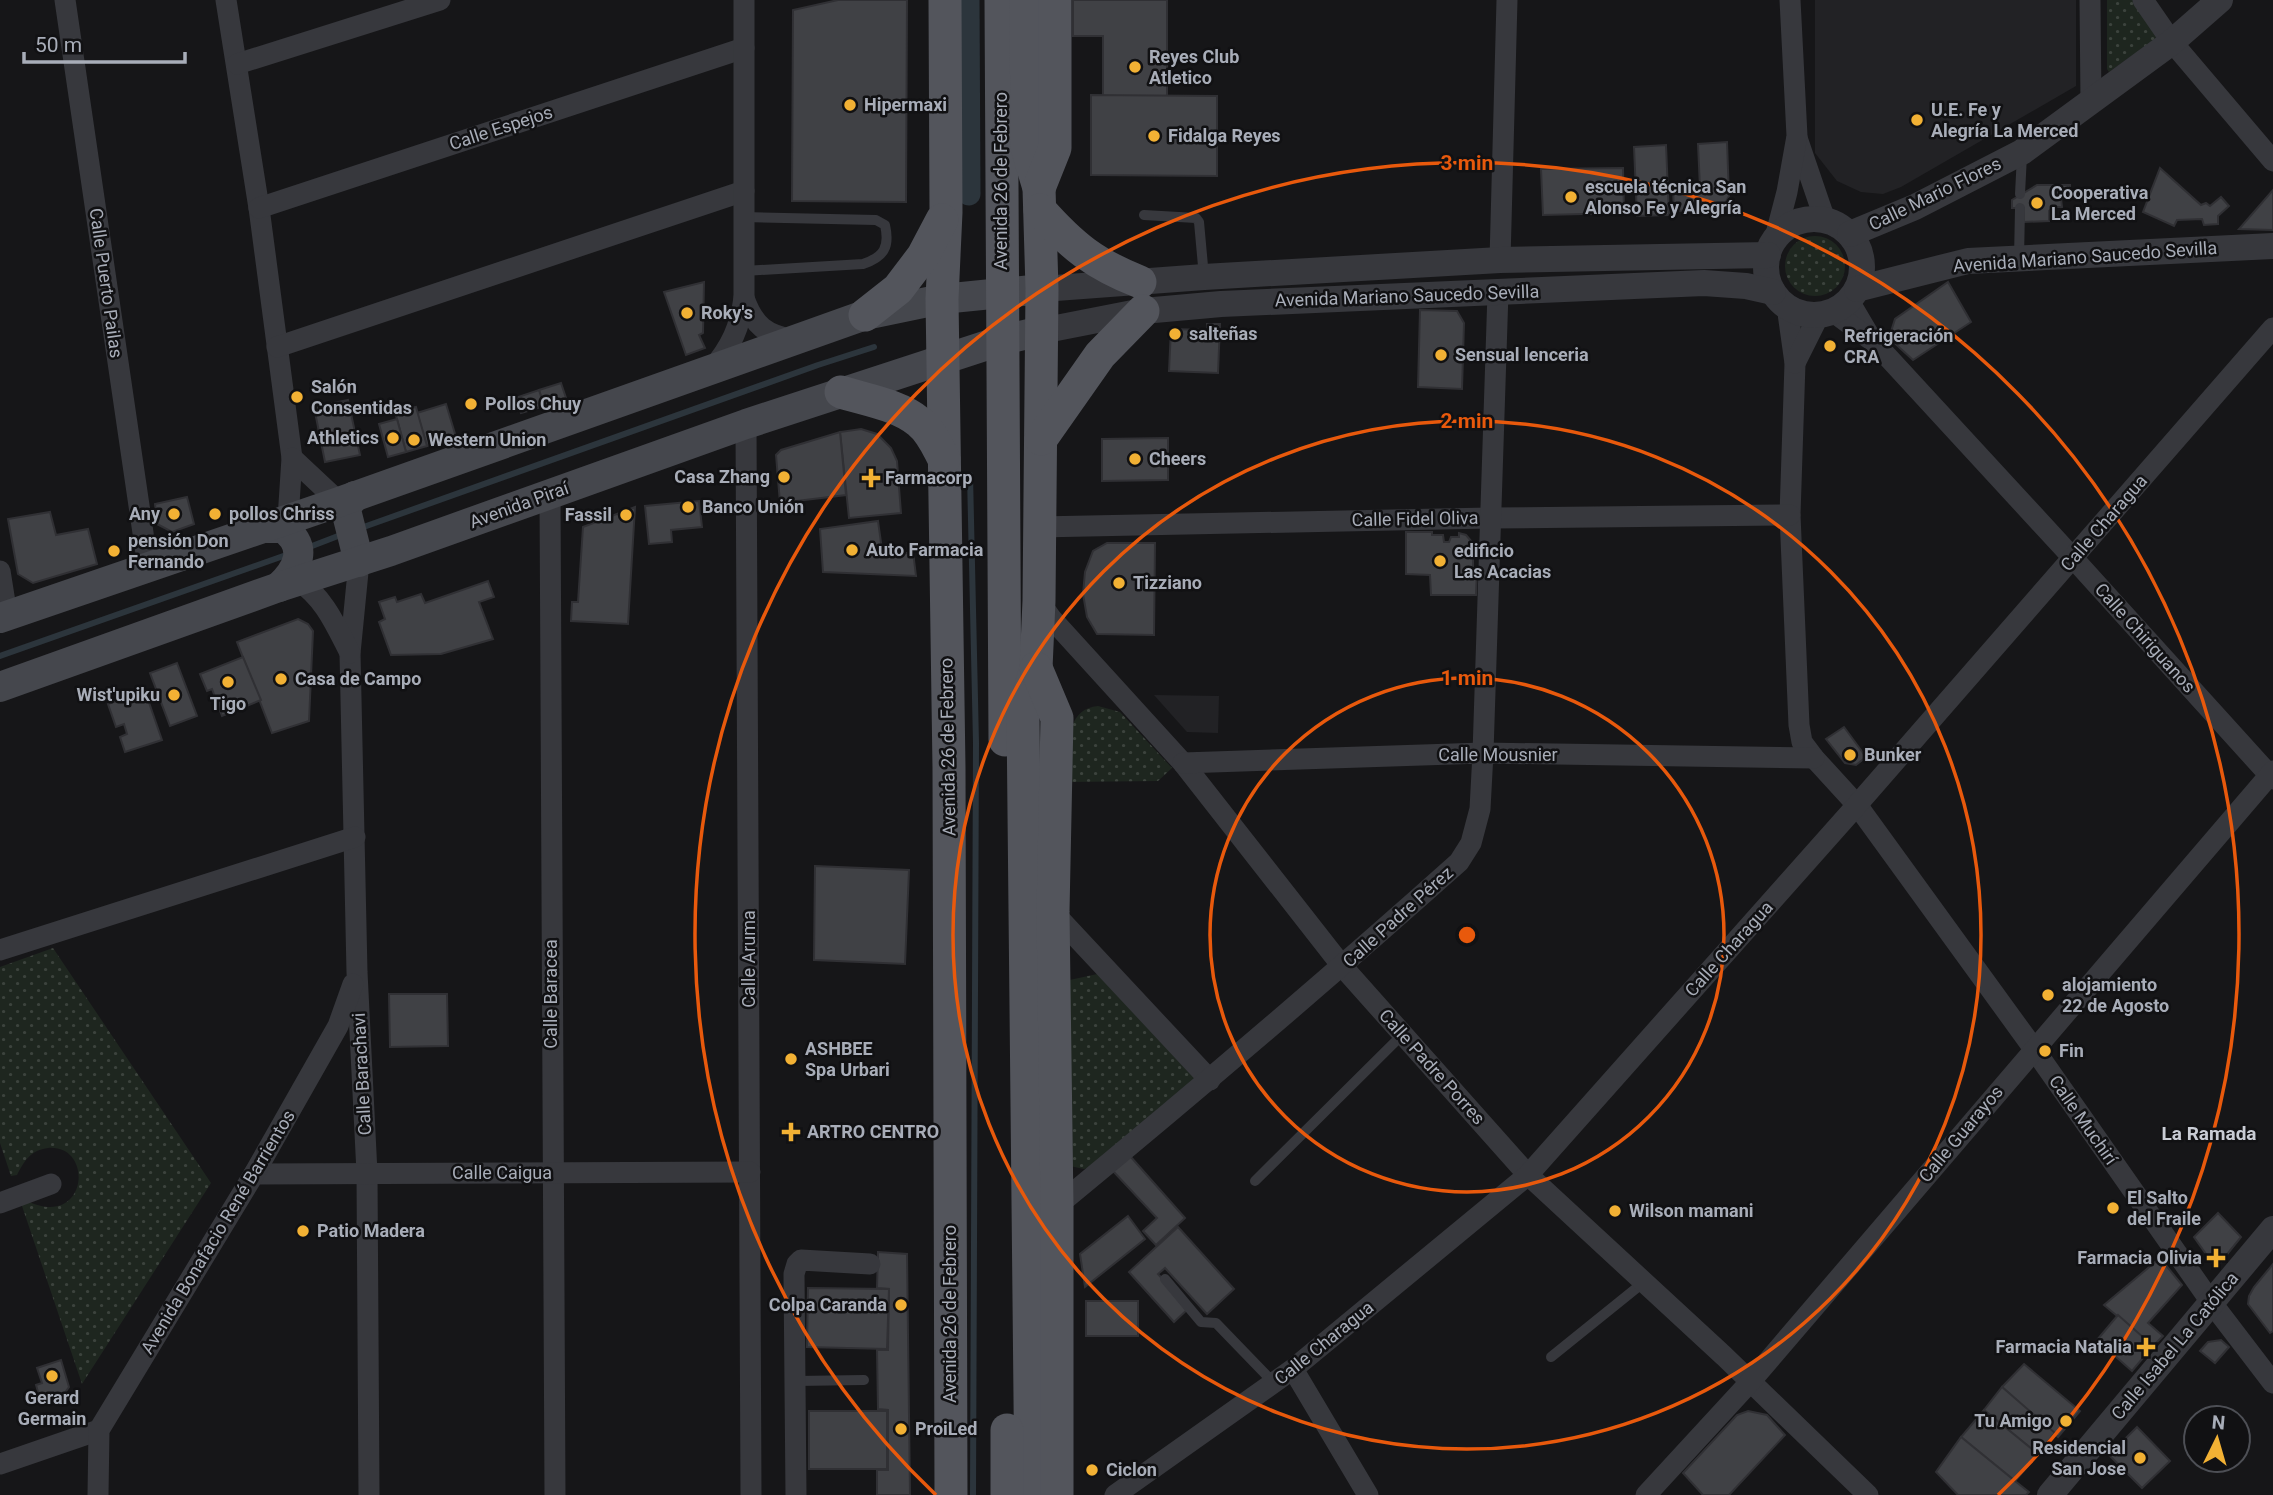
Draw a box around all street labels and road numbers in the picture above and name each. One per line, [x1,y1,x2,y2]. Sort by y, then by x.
street label: Avenida 26 de Febrero [990,92,1011,270]
street label: Calle Espejos [447,101,555,154]
street label: Calle Mario Flores [1865,152,2004,235]
street label: Calle Puerto Pailas [86,207,127,359]
street label: Avenida Mariano Saucedo Sevilla [1952,237,2218,276]
street label: Avenida Mariano Saucedo Sevilla [1274,280,1540,311]
street label: Calle Charagua [2056,470,2151,575]
street label: Avenida Piraí [466,477,572,532]
street label: Calle Fidel Oliva [1351,507,1478,530]
street label: Calle Chiriguanos [2091,579,2200,697]
street label: Avenida 26 de Febrero [935,658,960,836]
street label: Calle Mousnier [1438,744,1558,765]
street label: Calle Padre Pérez [1338,862,1457,971]
street label: Calle Charagua [1680,897,1777,1001]
street label: Calle Aruma [738,910,759,1008]
street label: Calle Baracea [540,939,561,1049]
street label: Calle Padre Porres [1375,1005,1490,1129]
street label: Calle Barachavi [348,1012,375,1136]
street label: Calle Muchirí [2045,1071,2122,1169]
street label: Calle Guarayos [1914,1081,2007,1186]
street label: Avenida Bonafacio René Barrientos [136,1106,299,1358]
street label: Calle Caigua [452,1162,552,1183]
street label: Avenida 26 de Febrero [939,1225,960,1403]
street label: Calle Isabel La Católica [2107,1268,2242,1424]
street label: Calle Charagua [1270,1296,1377,1389]

